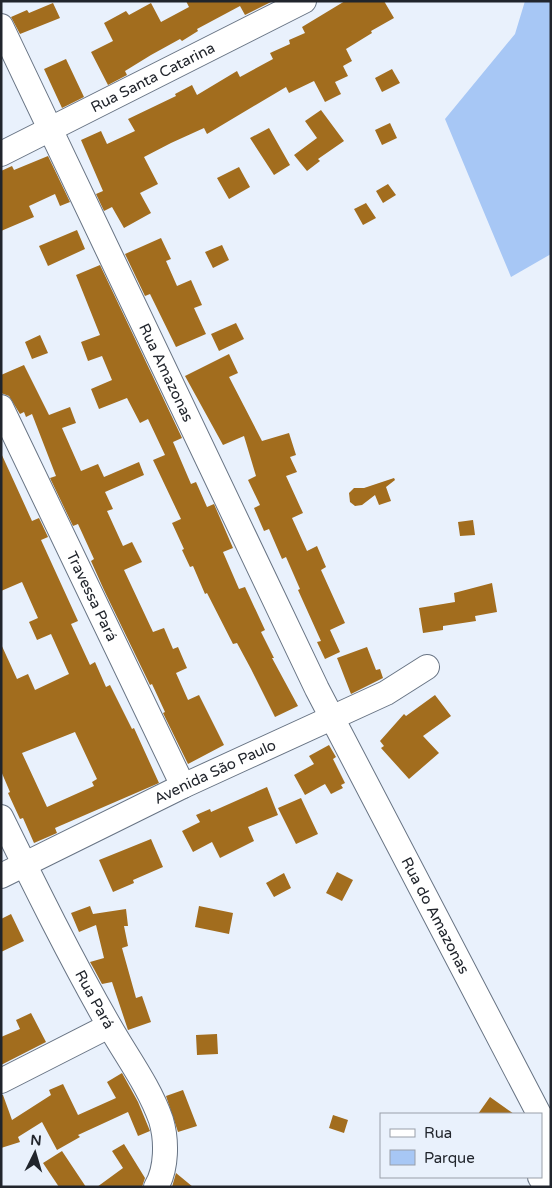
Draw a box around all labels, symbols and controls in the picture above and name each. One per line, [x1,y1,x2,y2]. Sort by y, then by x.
street label: Rua Santa Catarina [88,38,218,116]
street label: Rua Amazonas [135,321,197,425]
street label: Travessa Pará [63,548,121,644]
street label: Avenida São Paulo [151,736,279,808]
street label: Rua do Amazonas [397,854,473,977]
street label: Rua Pará [71,967,118,1032]
legend [380,1113,542,1178]
text: Rua [424,1124,452,1142]
north arrow [10,1128,60,1178]
text: N [30,1132,42,1150]
text: Parque [424,1149,475,1167]

